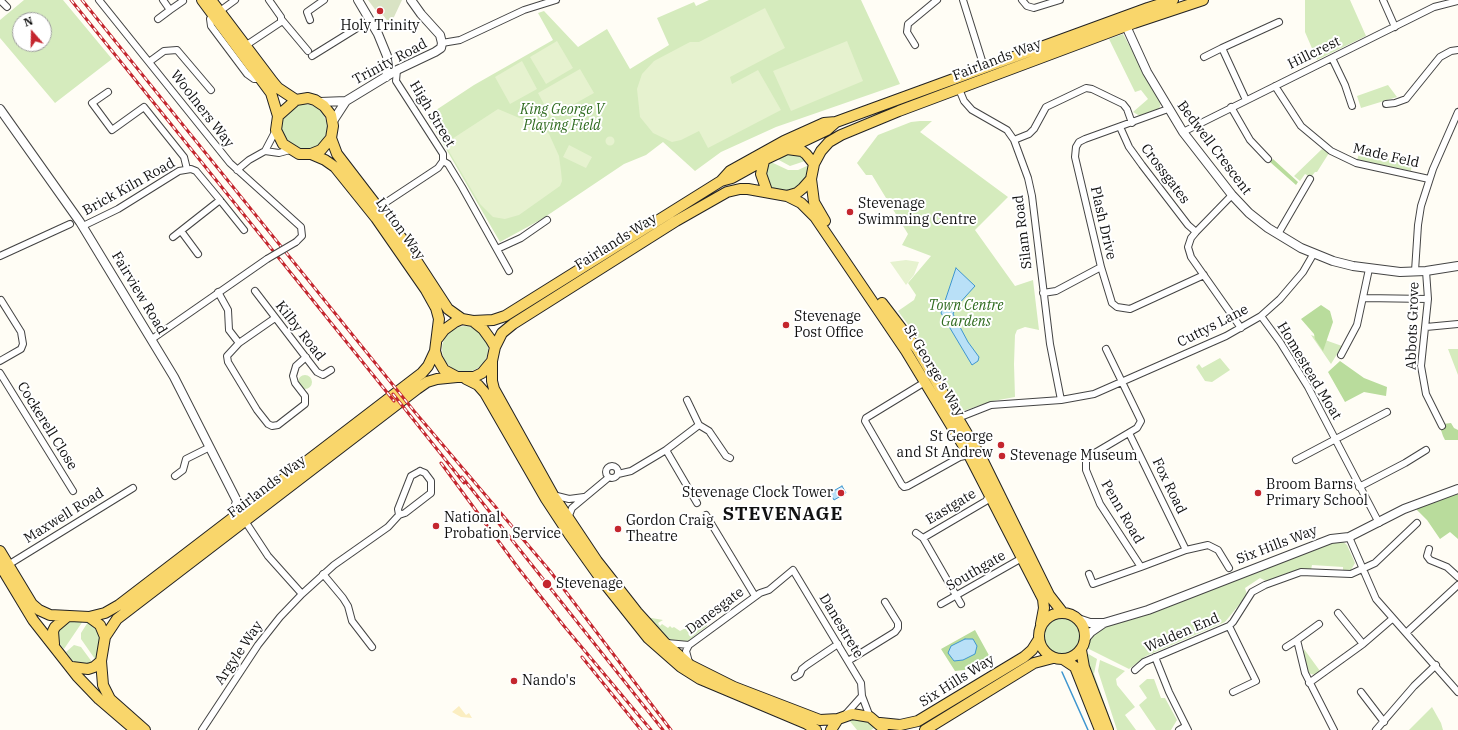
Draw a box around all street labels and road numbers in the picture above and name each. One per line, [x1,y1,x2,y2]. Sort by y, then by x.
street label: Hillcrest [1285,33,1343,73]
street label: Trinity Road [350,35,430,89]
street label: Fairlands Way [950,35,1044,85]
street label: Woolners Way [167,67,237,151]
street label: High Street [406,78,458,150]
street label: Bedwell Crescent [1173,98,1255,198]
street label: Made Feld [1351,140,1421,172]
street label: Crossgates [1137,141,1193,207]
street label: Brick Kiln Road [80,155,178,219]
street label: Plash Drive [1086,185,1120,261]
street label: Silam Road [1010,194,1036,270]
street label: Lytton Way [372,195,428,263]
street label: Fairlands Way [572,210,660,274]
street label: Fairview Road [108,248,170,338]
street label: Abbots Grove [1403,282,1423,370]
street label: Kilby Road [272,298,328,364]
street label: Cuttys Lane [1175,301,1251,351]
street label: Homestead Moat [1273,319,1345,423]
street label: St George's Way [900,322,968,420]
street label: Cockerell Close [13,379,81,473]
street label: Fairlands Way [225,452,309,522]
street label: Fox Road [1148,455,1190,517]
street label: Penn Road [1097,477,1147,547]
street label: Maxwell Road [21,485,107,547]
street label: Eastgate [923,485,979,529]
street label: Six Hills Way [1234,522,1320,568]
street label: Southgate [943,547,1009,595]
street label: Danesgate [683,584,747,638]
street label: Danestrete [815,591,867,661]
street label: Walden End [1142,610,1222,656]
street label: Argyle Way [211,618,267,688]
street label: Six Hills Way [916,651,998,711]

